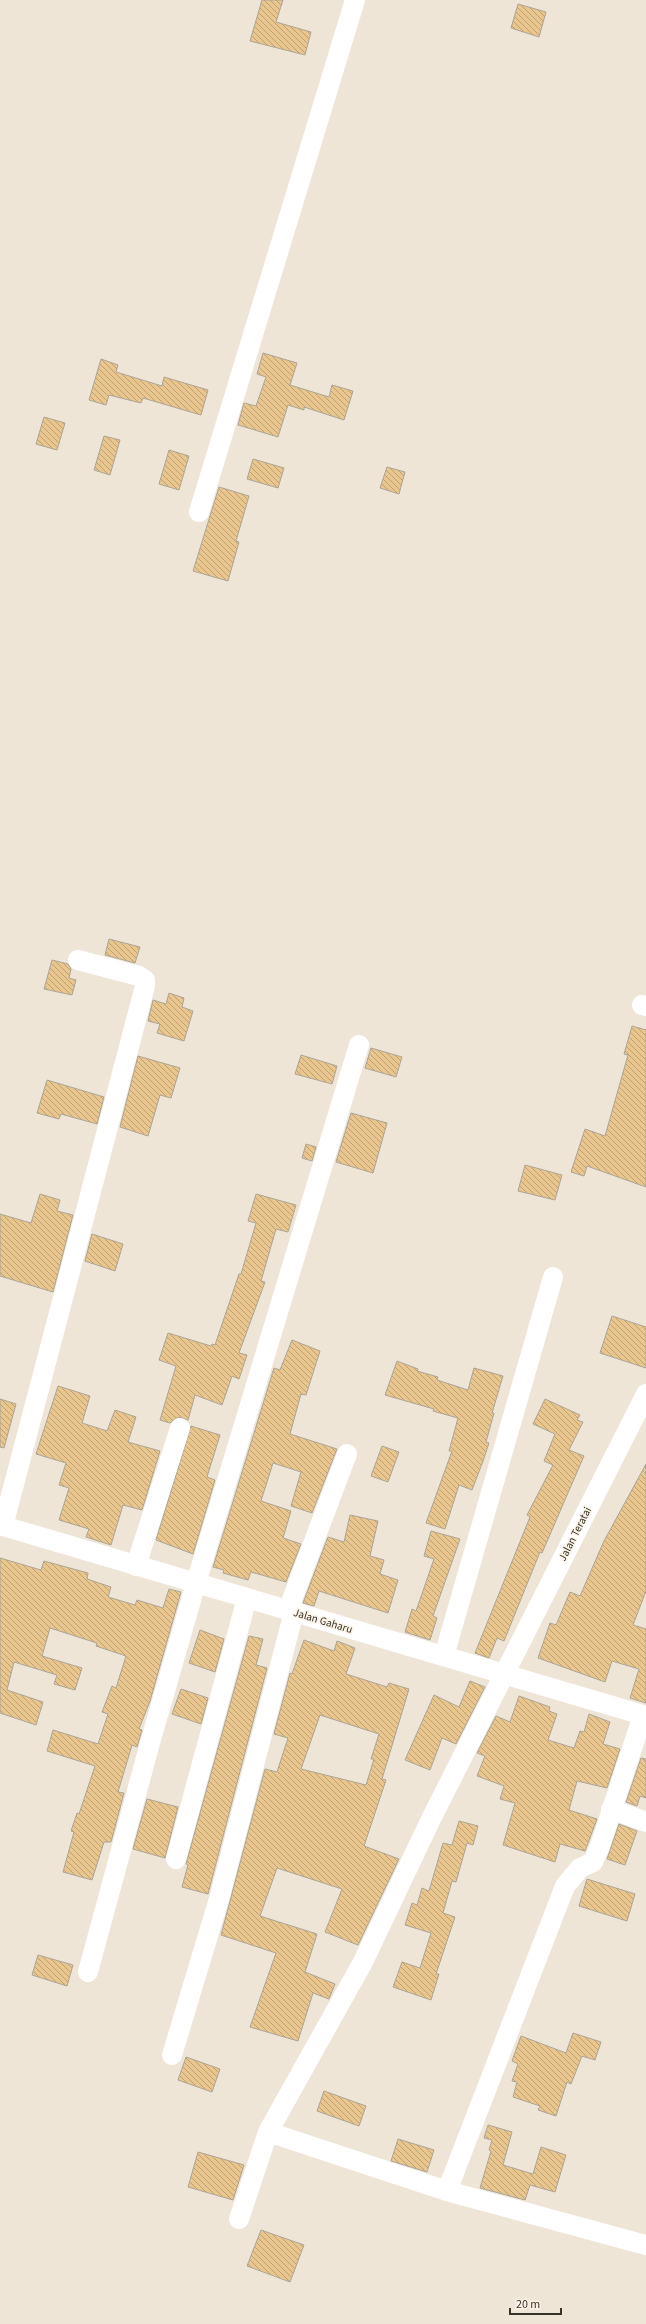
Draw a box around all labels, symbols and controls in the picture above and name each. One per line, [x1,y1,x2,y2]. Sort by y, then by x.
street label: Jalan Teratai [555,1504,595,1564]
street label: Jalan Gaharu [292,1605,354,1637]
scale bar [510,2290,561,2316]
text: 20 m [516,2296,540,2313]

